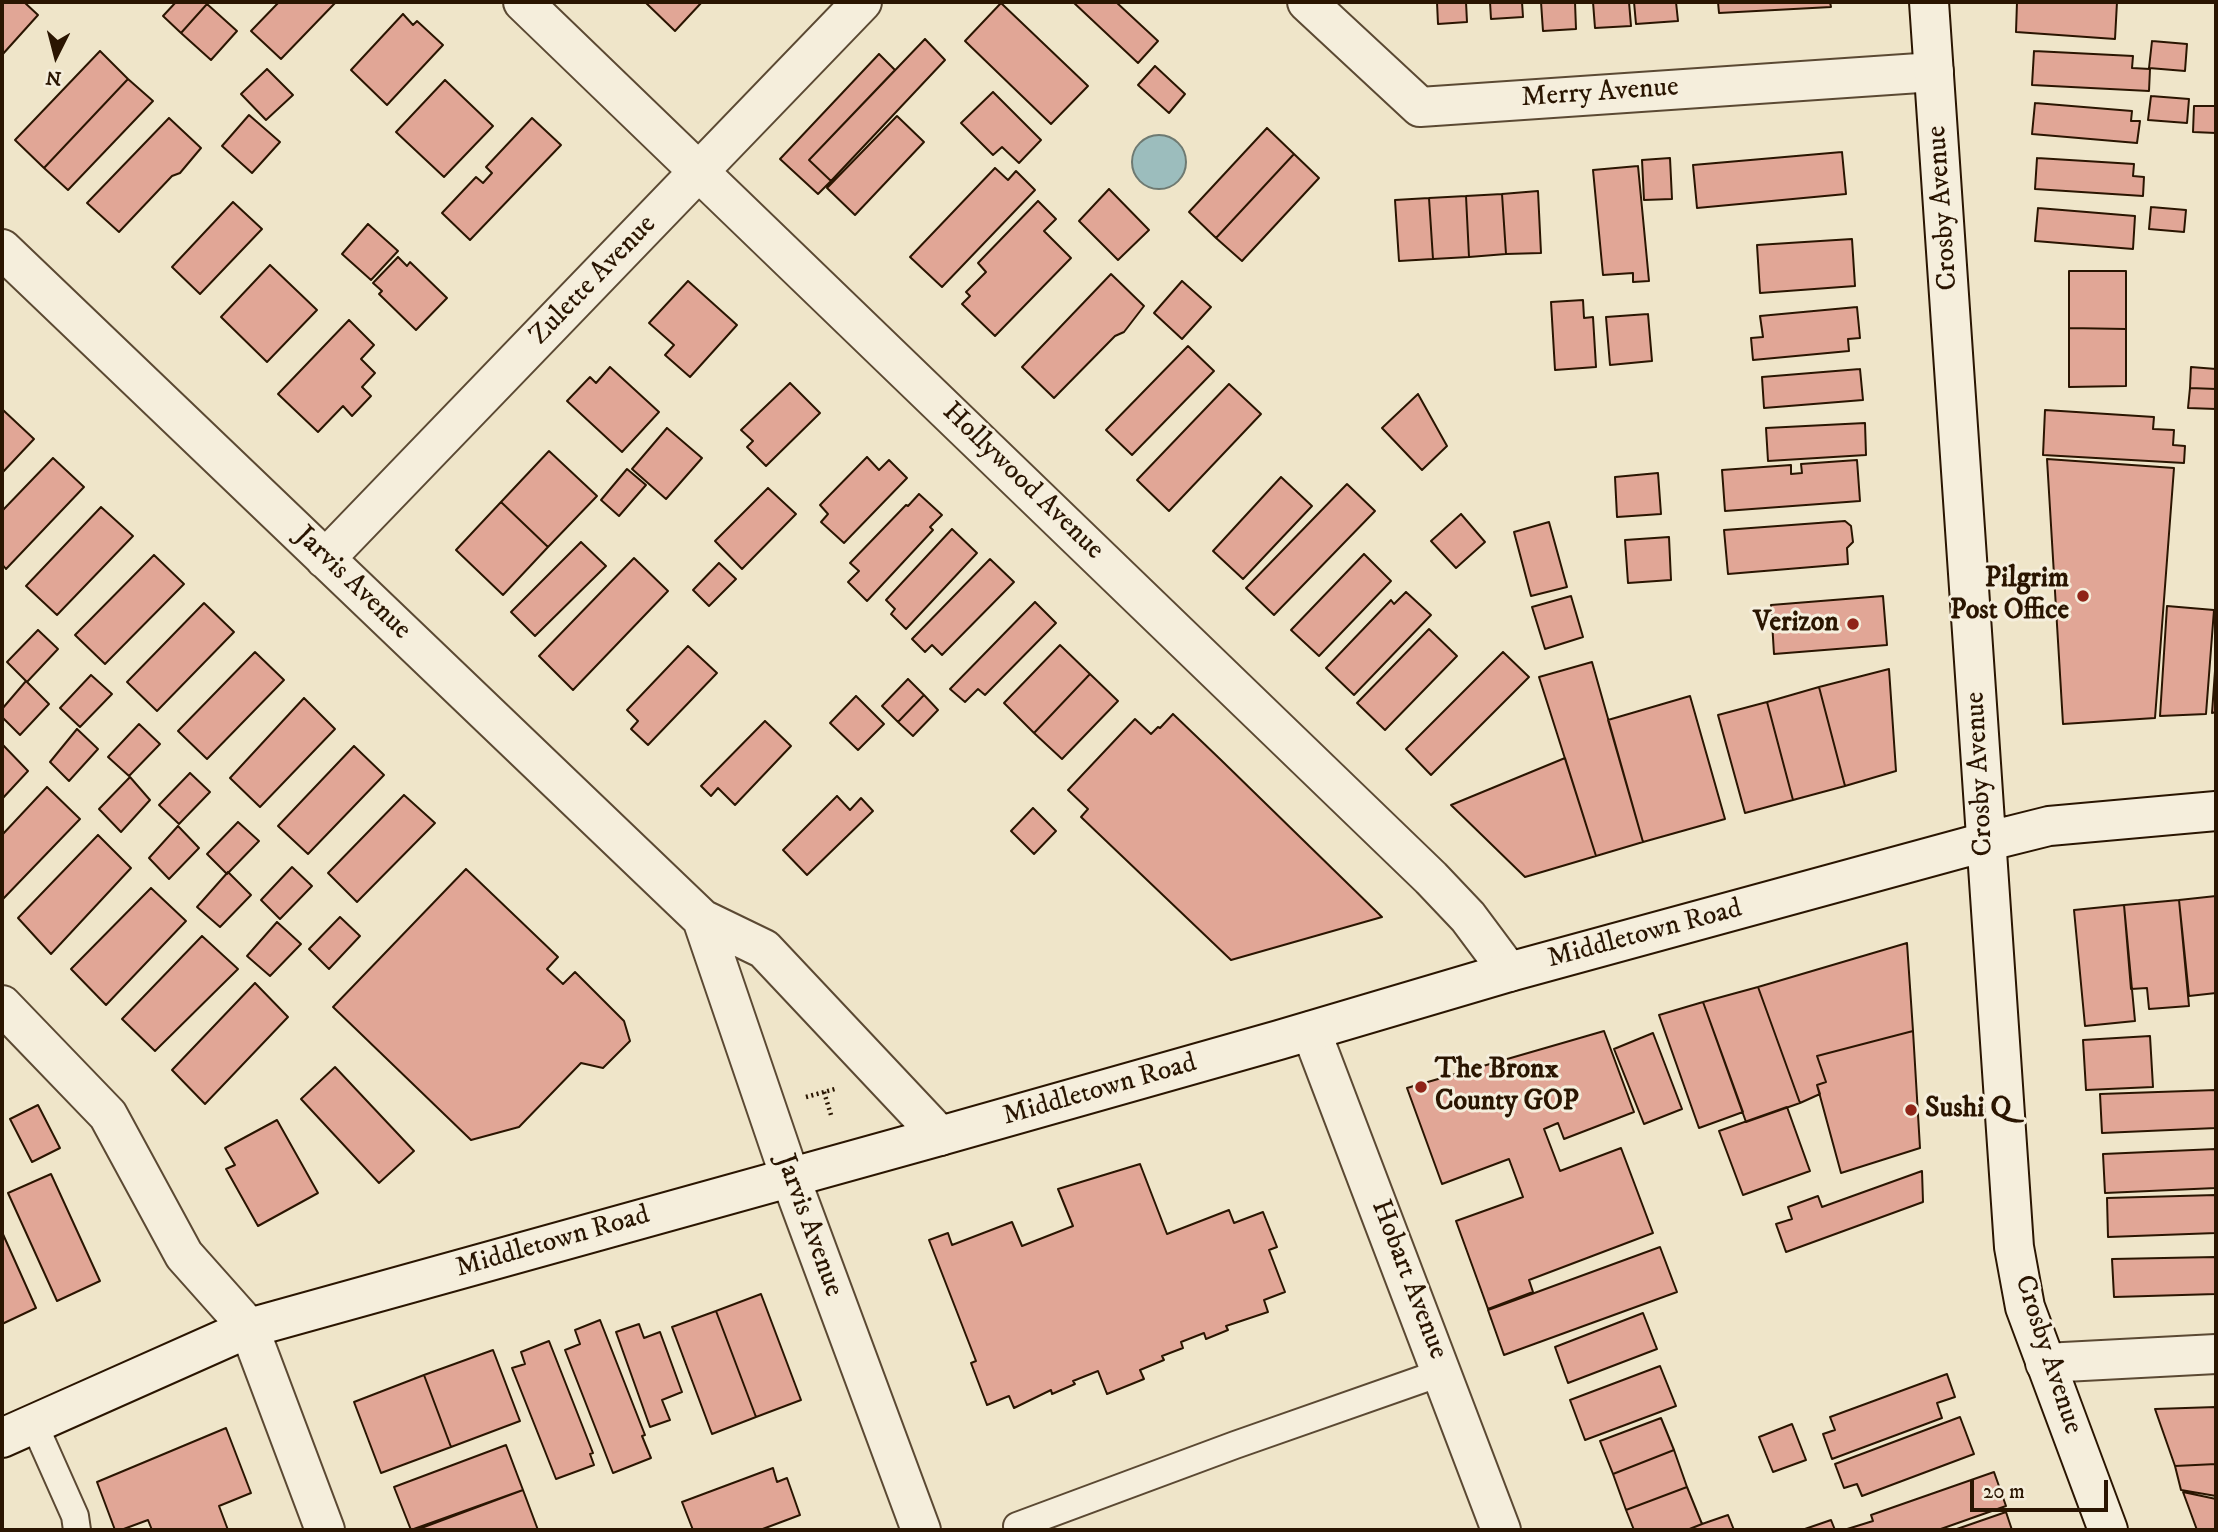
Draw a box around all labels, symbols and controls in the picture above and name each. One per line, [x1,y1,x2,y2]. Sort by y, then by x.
north arrow [21,21,91,91]
text: N [45,65,63,90]
street label: Merry Avenue [1520,72,1680,116]
street label: Crosby Avenue [1921,125,1967,291]
street label: Zulette Avenue [524,209,664,353]
street label: Hollywood Avenue [934,396,1110,568]
street label: Jarvis Avenue [287,520,417,648]
place label: Pilgrim Post Office [1950,563,2069,629]
marker: Pilgrim Post Office [2075,588,2091,604]
place label: Verizon [1753,607,1839,641]
marker: Verizon [1845,616,1861,632]
street label: Crosby Avenue [1960,691,2002,857]
street label: Middletown Road [1544,893,1746,977]
street label: Middletown Road [999,1047,1201,1135]
place label: The Bronx County GOP [1435,1054,1579,1120]
marker: The Bronx County GOP [1413,1079,1429,1095]
place label: Sushi Q [1925,1093,2011,1127]
marker: Sushi Q [1903,1102,1919,1118]
street label: Jarvis Avenue [767,1150,849,1302]
street label: Hobart Avenue [1362,1196,1454,1364]
street label: Middletown Road [452,1199,654,1287]
street label: Crosby Avenue [2006,1271,2088,1439]
scale bar [1973,1466,2111,1510]
text: 20 m [1983,1479,2025,1505]

